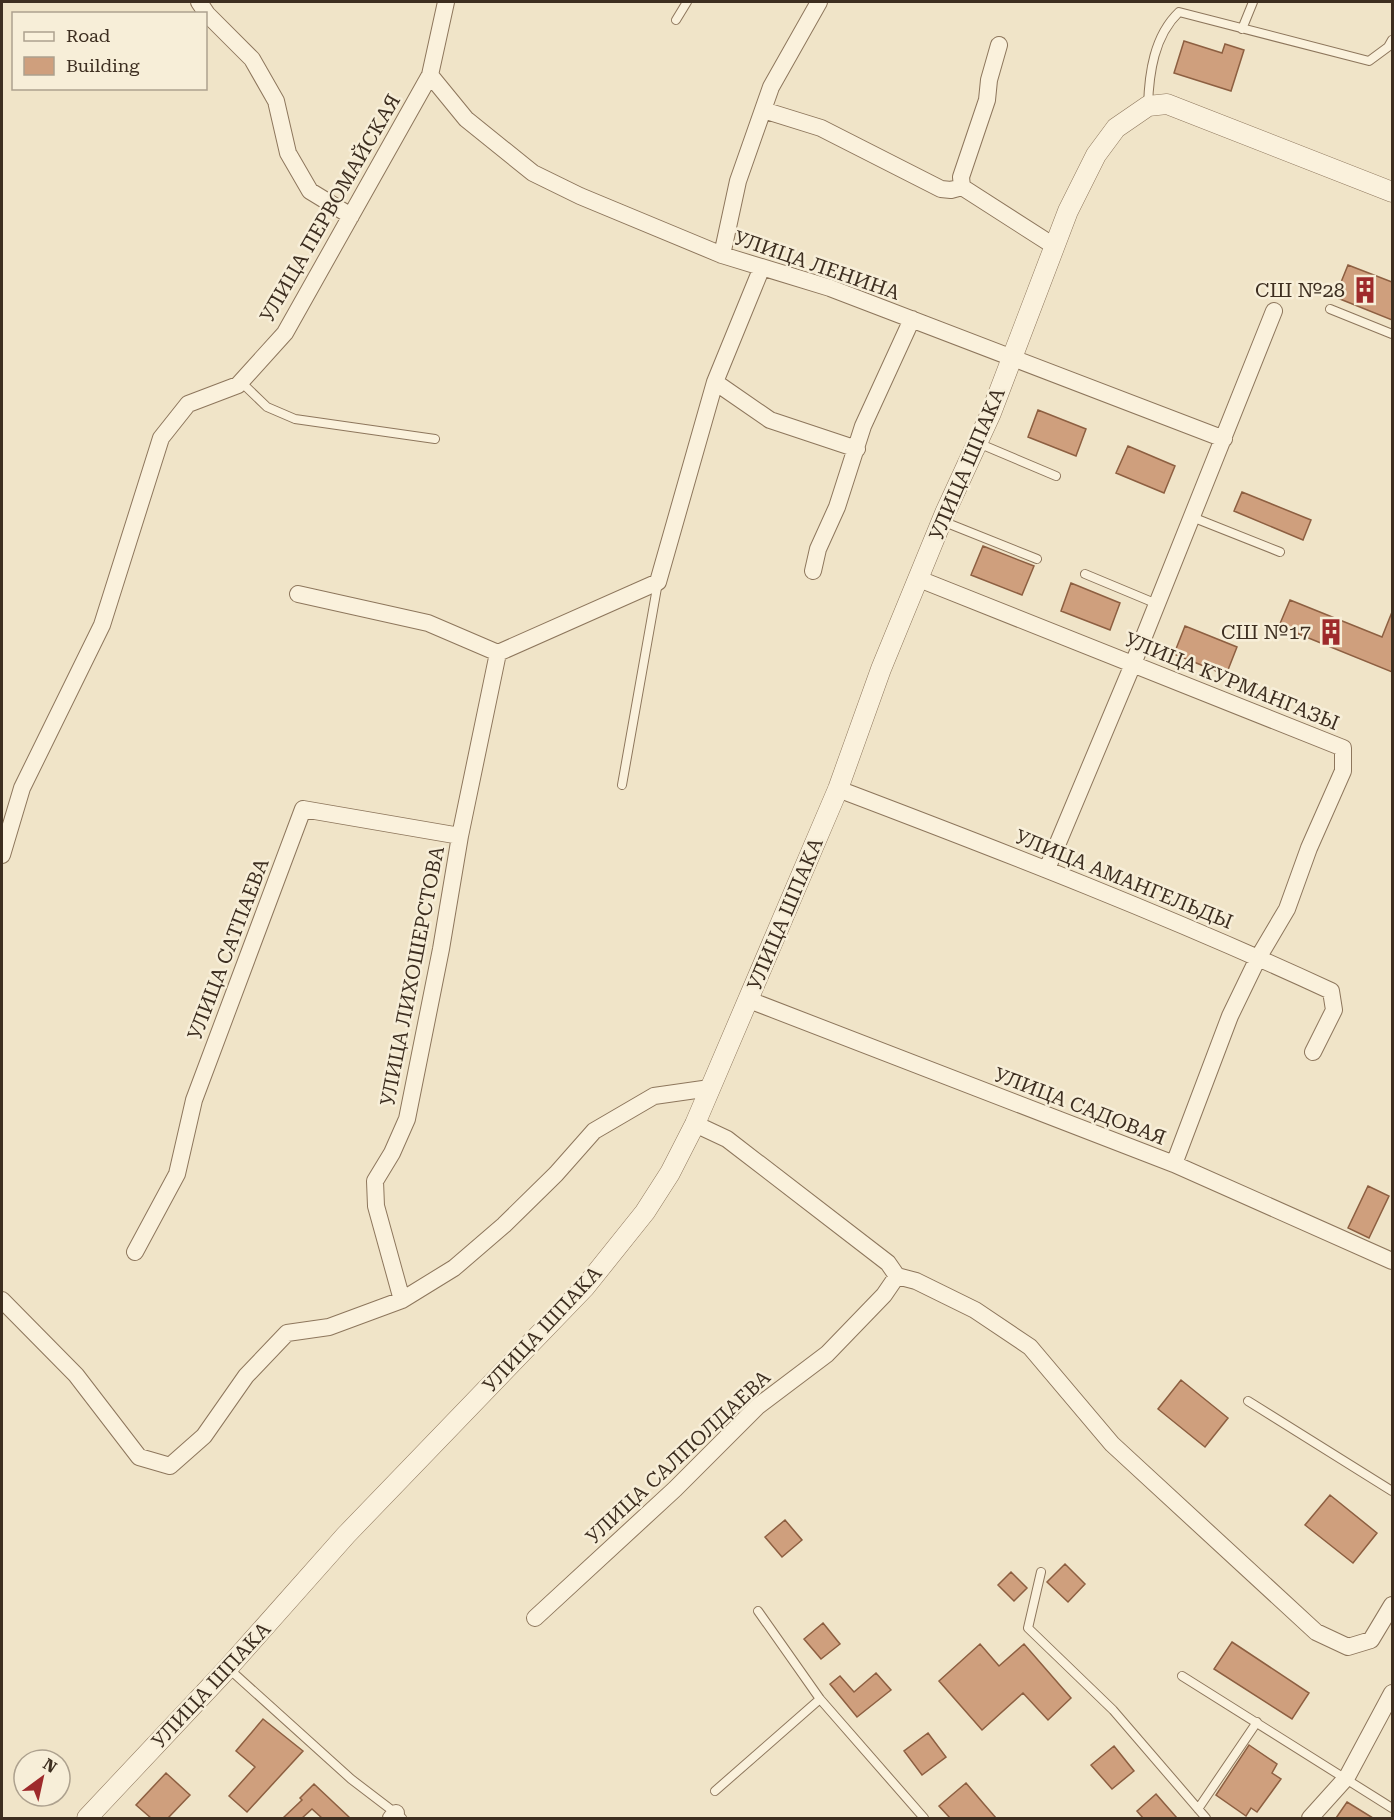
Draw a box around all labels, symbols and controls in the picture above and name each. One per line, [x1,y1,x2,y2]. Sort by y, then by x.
legend [12,12,207,90]
text: Road [66,25,111,46]
text: Building [66,55,140,76]
street label: УЛИЦА ПЕРВОМАЙСКАЯ [255,90,405,326]
street label: УЛИЦА ЛЕНИНА [731,225,903,305]
building icon: СШ №28 [1350,275,1380,305]
place label: СШ №28 [1255,278,1345,302]
street label: УЛИЦА ШПАКА [924,384,1010,544]
building icon: СШ №17 [1316,617,1346,647]
place label: СШ №17 [1221,620,1311,644]
street label: УЛИЦА КУРМАНГАЗЫ [1121,627,1343,735]
street label: УЛИЦА АМАНГЕЛЬДЫ [1012,824,1236,934]
street label: УЛИЦА ШПАКА [742,834,828,994]
street label: УЛИЦА ЛИХОШЕРСТОВА [375,844,449,1108]
street label: УЛИЦА САТПАЕВА [182,855,274,1043]
street label: УЛИЦА САДОВАЯ [991,1062,1169,1150]
street label: УЛИЦА ШПАКА [478,1261,606,1397]
street label: УЛИЦА САЛПОЛДАЕВА [581,1365,775,1549]
street label: УЛИЦА ШПАКА [147,1617,275,1753]
north arrow [12,1748,72,1808]
text: N [40,1755,60,1777]

